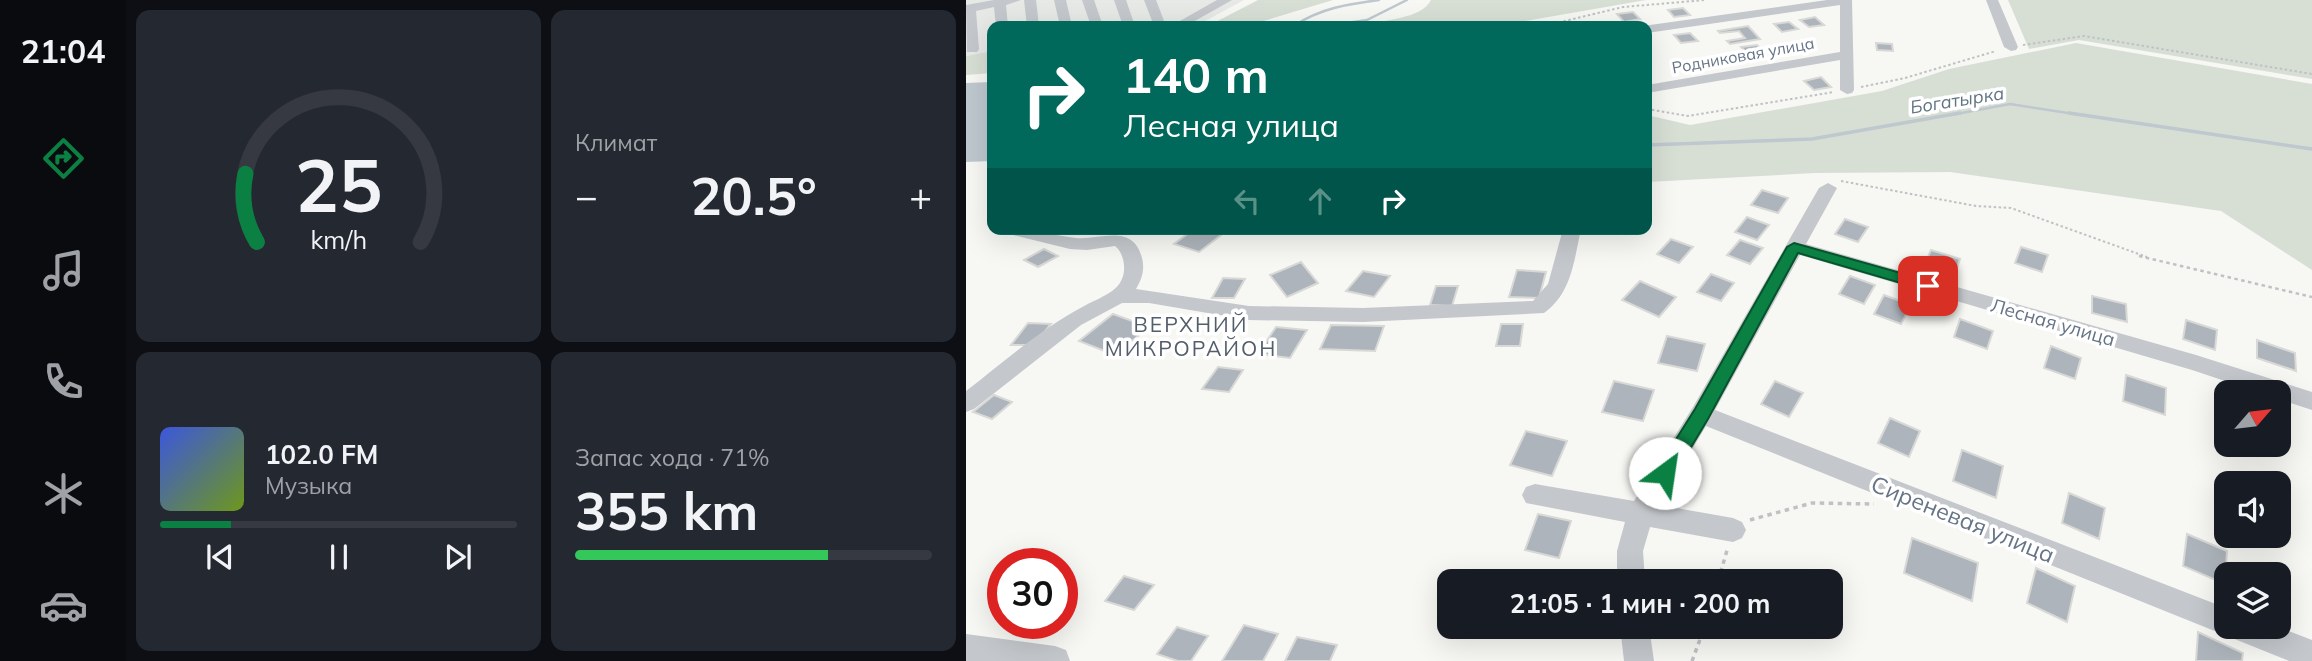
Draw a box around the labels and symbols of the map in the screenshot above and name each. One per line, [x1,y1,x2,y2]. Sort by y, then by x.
street label: Родниковая улица [1670,33,1816,77]
water label: Богатырка [1908,81,2006,119]
pin [1898,256,1958,316]
street label: Лесная улица [1988,293,2118,351]
district label: ВЕРХНИЙ МИКРОРАЙОН [1105,311,1277,361]
north arrow [2214,380,2291,457]
position arrow [1628,436,1702,510]
street label: Сиреневая улица [1867,469,2059,569]
speed limit sign: 30 [987,548,1078,639]

